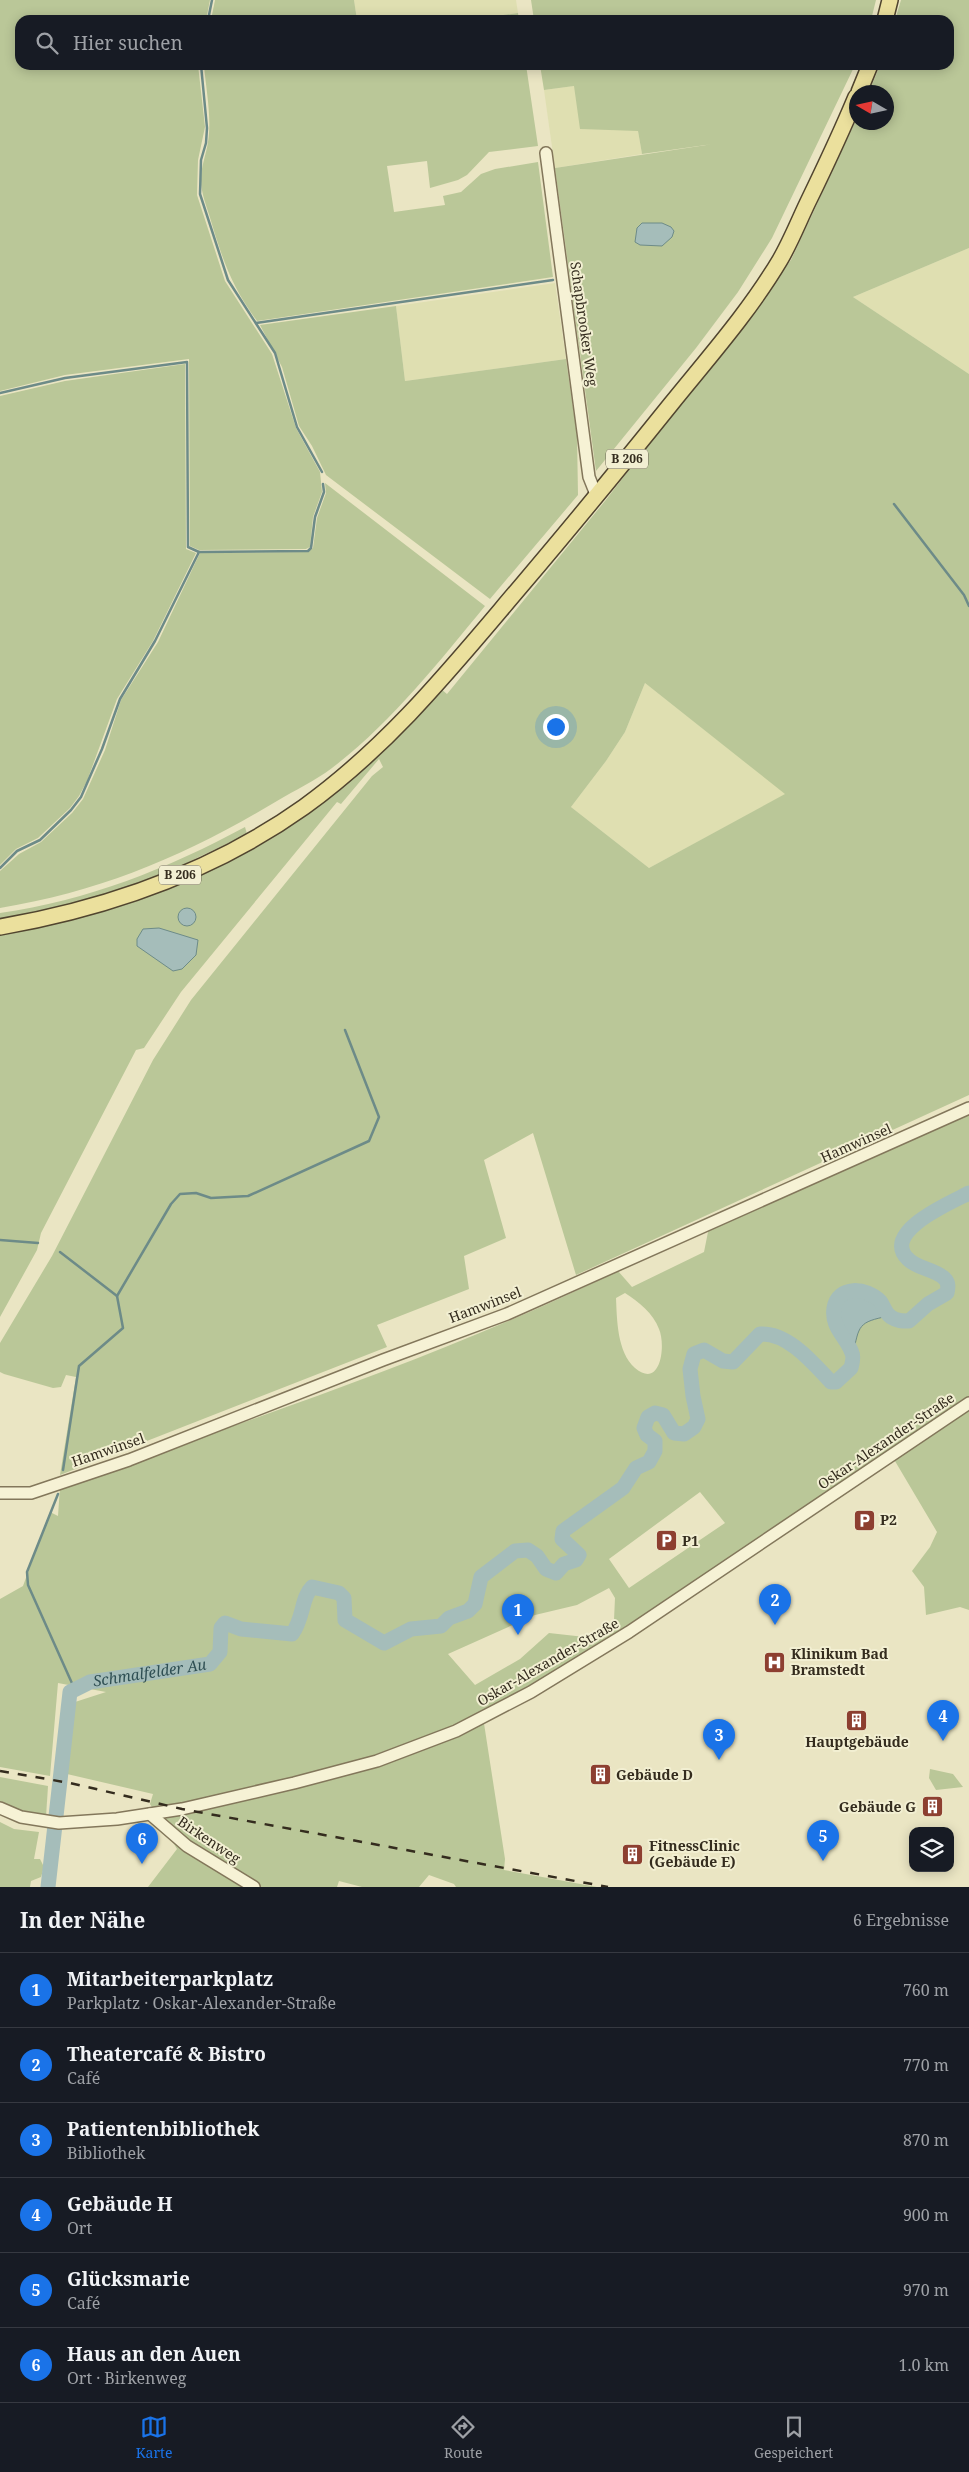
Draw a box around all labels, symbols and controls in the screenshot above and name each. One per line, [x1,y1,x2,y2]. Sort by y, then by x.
search box [15,15,954,70]
icon: search [33,29,61,57]
text: Hier suchen [73,30,183,56]
north arrow [849,85,894,130]
street label: Schapbrooker Weg [566,260,603,388]
road number: B 206 [606,449,648,468]
your location [543,714,569,740]
road number: B 206 [159,866,201,884]
street label: Hamwinsel [817,1118,895,1167]
street label: Hamwinsel [446,1282,524,1327]
street label: Oskar-Alexander-Straße [814,1388,958,1493]
street label: Hamwinsel [69,1428,147,1471]
parking icon: P2 [852,1508,876,1532]
place label: P2 [880,1510,897,1529]
parking icon: P1 [654,1529,678,1553]
place label: P1 [682,1531,699,1550]
pin: 2 [759,1584,791,1625]
pin: 1 [502,1594,534,1635]
street label: Oskar-Alexander-Straße [473,1613,622,1710]
place label: Klinikum Bad Bramstedt [791,1644,888,1679]
hospital icon: Klinikum Bad Bramstedt [763,1650,787,1674]
water label: Schmalfelder Au [92,1654,208,1690]
pin: 4 [927,1700,959,1741]
building icon: Hauptgebäude [845,1708,869,1732]
pin: 3 [703,1719,735,1760]
place label: Hauptgebäude [805,1732,909,1751]
building icon: Gebäude D [588,1763,612,1787]
place label: Gebäude D [616,1765,693,1784]
building icon: Gebäude G [920,1795,944,1819]
place label: Gebäude G [839,1797,916,1816]
street label: Birkenweg [174,1812,245,1868]
pin: 5 [807,1820,839,1861]
pin: 6 [126,1823,158,1864]
map controls [909,1827,954,1872]
button: layers [909,1827,954,1872]
place label: FitnessClinic (Gebäude E) [649,1836,740,1871]
building icon: FitnessClinic (Gebäude E) [621,1842,645,1866]
text: In der Nähe [20,1906,145,1934]
text: 6 Ergebnisse [853,1909,949,1931]
text: Mitarbeiterparkplatz [67,1966,273,1992]
text: 1 [31,1979,41,2001]
text: 760 m [903,1979,949,2001]
text: Parkplatz · Oskar-Alexander-Straße [67,1992,336,2014]
text: Theatercafé & Bistro [67,2041,266,2067]
text: 2 [31,2054,41,2076]
text: 770 m [903,2054,949,2076]
text: Café [67,2067,100,2089]
text: Patientenbibliothek [67,2116,259,2142]
text: 3 [31,2129,41,2151]
text: 870 m [903,2129,949,2151]
text: Bibliothek [67,2142,145,2164]
text: Gebäude H [67,2191,173,2217]
text: 4 [31,2204,41,2226]
text: 900 m [903,2204,949,2226]
text: Ort [67,2217,92,2239]
text: Glücksmarie [67,2266,190,2292]
text: 5 [31,2279,41,2301]
text: 970 m [903,2279,949,2301]
text: Café [67,2292,100,2314]
text: Haus an den Auen [67,2341,241,2367]
text: 6 [31,2354,41,2376]
text: 1.0 km [898,2354,949,2376]
text: Ort · Birkenweg [67,2367,186,2389]
tab: Karte [136,2413,172,2462]
tab: Route [444,2413,483,2462]
tab: Gespeichert [754,2413,833,2462]

